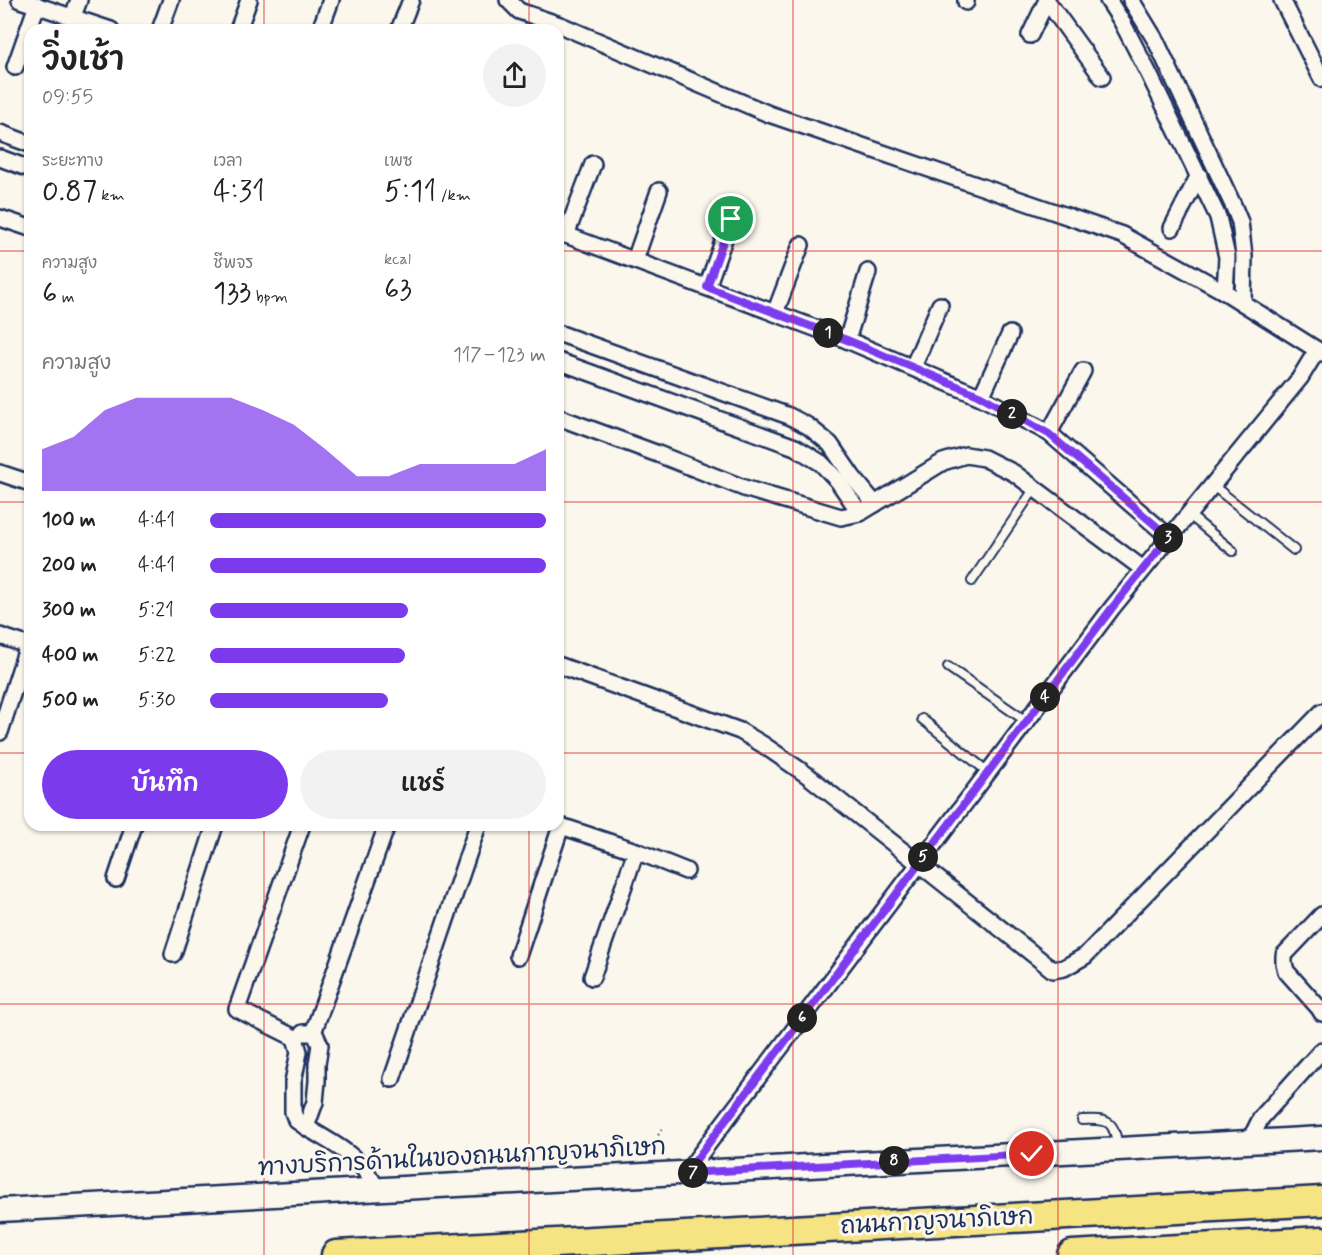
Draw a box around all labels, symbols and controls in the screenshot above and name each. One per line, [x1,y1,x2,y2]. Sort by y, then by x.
text: วิ่งเช้า [42,39,124,83]
button: share [483,44,546,107]
text: 09:55 [42,84,93,111]
text: ระยะทาง [42,151,103,172]
text: เวลา [213,151,243,172]
text: เพซ [384,151,413,172]
text: 0.87 [42,172,97,211]
text: 4:31 [213,172,265,211]
text: 5:11 [384,172,436,211]
text: km [97,185,125,206]
text: /km [436,185,471,206]
pin [705,193,756,244]
icon: arrive [714,202,747,235]
text: kcal [384,249,411,270]
text: ความสูง [42,253,97,274]
text: ชีพจร [213,253,253,274]
text: 63 [384,270,412,309]
text: 6 [42,274,57,313]
text: 133 [213,274,251,313]
text: m [57,287,74,308]
text: bpm [251,287,288,308]
pin: 1 [813,318,843,348]
text: 1 [824,322,832,343]
text: 117–123 m [453,342,546,369]
text: ความสูง [42,350,111,377]
pin: 2 [997,399,1027,429]
text: 2 [1008,403,1016,424]
text: 100 m [42,507,96,534]
text: 4:41 [138,507,175,534]
pin: 3 [1153,523,1183,553]
text: 3 [1164,527,1172,548]
text: 200 m [42,552,97,579]
text: 4:41 [138,552,175,579]
text: 300 m [42,597,96,624]
text: 5:21 [138,597,174,624]
text: 400 m [42,642,98,669]
text: 5:22 [138,642,176,669]
pin: 4 [1030,682,1060,712]
text: 4 [1040,686,1050,707]
text: 500 m [42,687,99,714]
text: 5:30 [138,687,176,714]
button: บันทึก [42,750,288,819]
button: แชร์ [300,750,546,819]
pin: 5 [908,842,938,872]
text: 5 [918,846,928,867]
pin: 6 [787,1003,817,1033]
text: 6 [798,1007,806,1028]
pin [1006,1128,1057,1179]
street label: ทางบริการด้านในของถนนกาญจนาภิเษก [257,1130,667,1184]
icon: check [1015,1137,1048,1170]
pin: 8 [879,1146,909,1176]
text: 8 [889,1150,899,1171]
pin: 7 [678,1158,708,1188]
text: 7 [688,1162,698,1183]
street label: ถนนกาญจนาภิเษก [840,1201,1034,1243]

